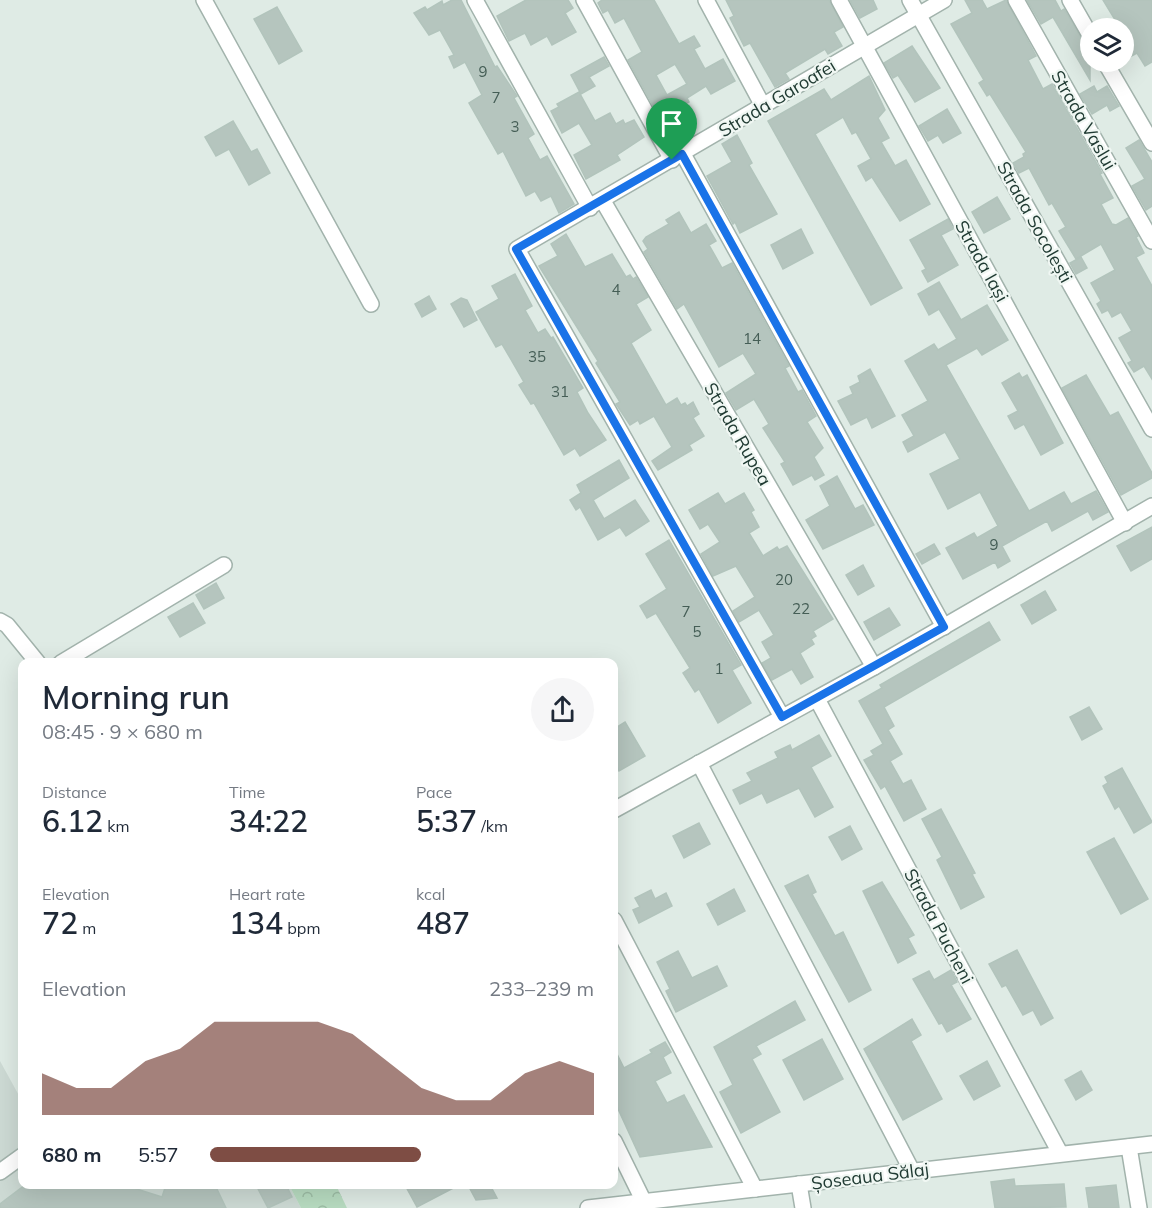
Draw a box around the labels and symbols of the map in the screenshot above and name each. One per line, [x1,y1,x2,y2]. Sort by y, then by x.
street label: Strada Garoafei [714,54,840,142]
house number: 9 [478,62,488,81]
street label: Strada Vaslui [1046,66,1122,174]
house number: 7 [491,88,501,107]
pin [646,98,697,160]
house number: 3 [510,117,520,136]
street label: Strada Socolești [992,157,1078,287]
street label: Strada Iași [950,216,1014,306]
house number: 4 [611,280,621,299]
house number: 14 [743,329,761,348]
house number: 35 [528,347,546,366]
street label: Strada Rupea [699,378,777,490]
house number: 31 [551,382,569,401]
house number: 9 [989,535,999,554]
house number: 20 [775,570,793,589]
house number: 22 [792,599,810,618]
house number: 7 [681,602,691,621]
house number: 5 [692,622,702,641]
house number: 1 [714,659,724,678]
street label: Strada Pucheni [899,864,979,988]
street label: Șoseaua Sălaj [810,1157,930,1195]

